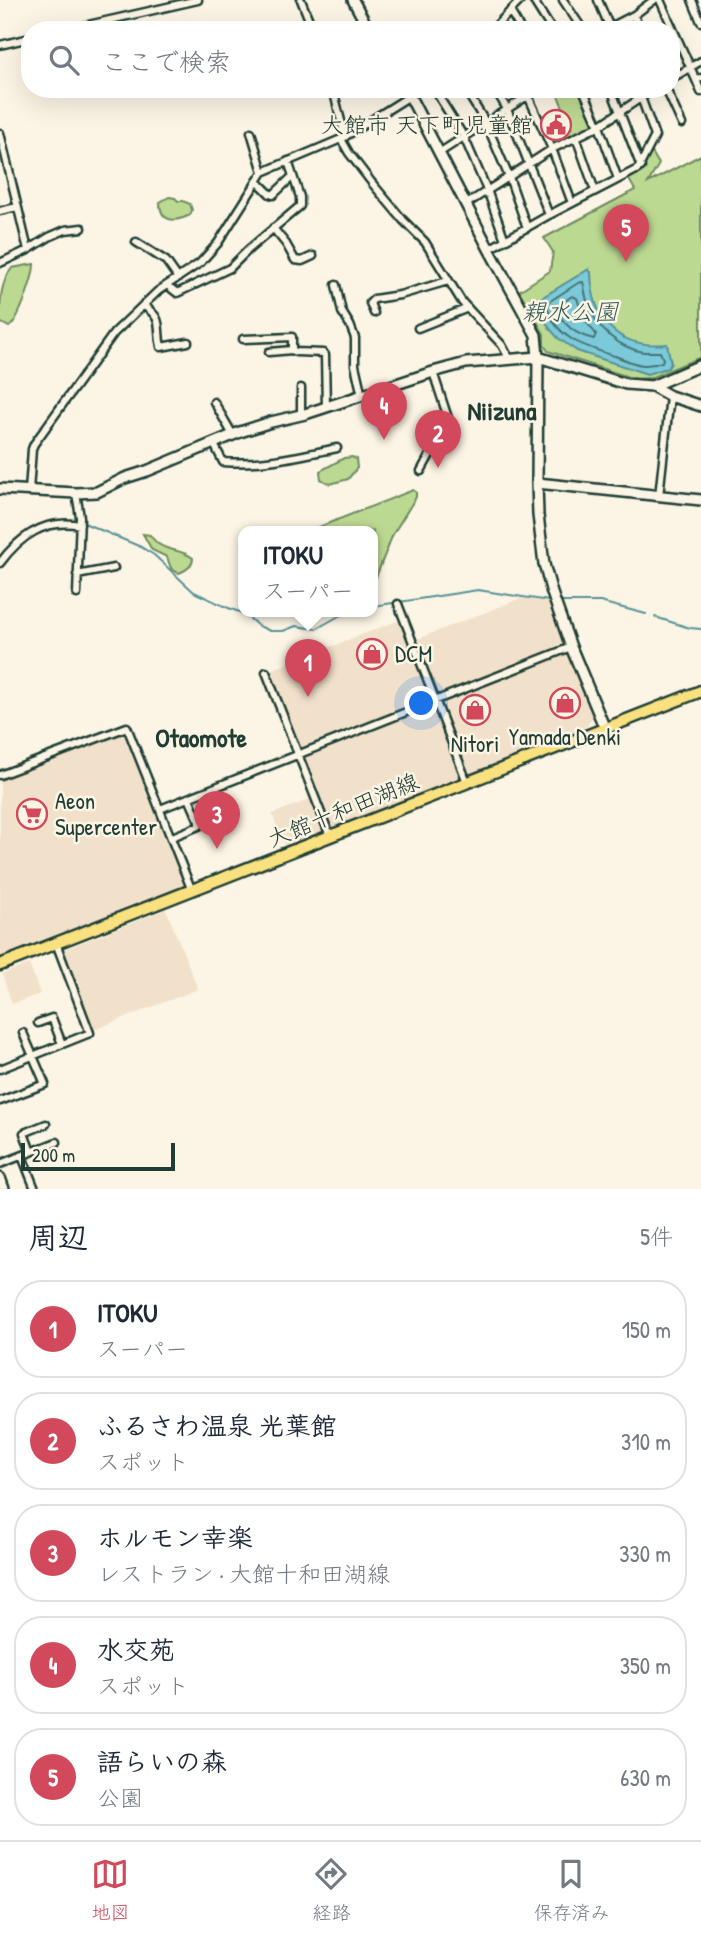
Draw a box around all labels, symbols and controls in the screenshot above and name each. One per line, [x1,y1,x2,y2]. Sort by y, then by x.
search box [21,21,680,98]
icon: search [45,41,83,79]
text: ここで検索 [101,44,231,79]
public building icon: 大館市 天下町児童館 [539,108,573,142]
place label: 大館市 天下町児童館 [321,109,533,140]
pin: 5 [603,204,649,262]
water label: 親水公園 [522,295,620,327]
pin: 4 [361,382,407,440]
district label: Niizuna [468,393,537,428]
pin: 2 [415,410,461,468]
popup [238,526,378,617]
text: ITOKU [262,537,323,572]
text: スーパー [262,575,354,606]
shop icon: DCM [355,637,389,671]
place label: DCM [395,638,432,669]
pin: 1 [285,639,331,697]
your location [404,686,438,720]
shop icon: Yamada Denki [548,686,582,720]
shop icon: Nitori [458,693,492,727]
district label: Otaomote [155,720,247,755]
place label: Yamada Denki [509,721,621,752]
place label: Nitori [451,728,499,759]
street label: 大館十和田湖線 [262,765,423,854]
place label: Aeon Supercenter [55,785,157,842]
pin: 3 [194,791,240,849]
supermarket icon: Aeon Supercenter [15,797,49,831]
scale bar [21,1140,175,1172]
text: 200 m [32,1142,75,1168]
text: 周辺 [28,1217,88,1257]
text: 5件 [640,1221,673,1252]
text: ITOKU [97,1295,158,1330]
text: 1 [49,1314,57,1345]
text: 150 m [622,1314,671,1345]
text: スーパー [97,1333,188,1364]
text: ふるさわ温泉 光葉館 [97,1408,336,1443]
text: 2 [48,1426,58,1457]
text: 310 m [621,1426,671,1457]
text: スポット [97,1446,189,1477]
text: ホルモン幸楽 [97,1520,253,1555]
text: 3 [48,1538,58,1569]
text: 330 m [619,1538,671,1569]
text: レストラン · 大館十和田湖線 [97,1558,390,1589]
text: 水交苑 [97,1632,175,1667]
text: 4 [49,1650,57,1681]
text: 350 m [620,1650,671,1681]
text: スポット [97,1670,189,1701]
text: 語らいの森 [97,1744,227,1779]
text: 5 [48,1762,58,1793]
text: 630 m [620,1762,671,1793]
text: 公園 [97,1782,143,1813]
tab: 地図 [91,1855,130,1925]
tab: 経路 [312,1855,351,1925]
tab: 保存済み [533,1855,610,1925]

